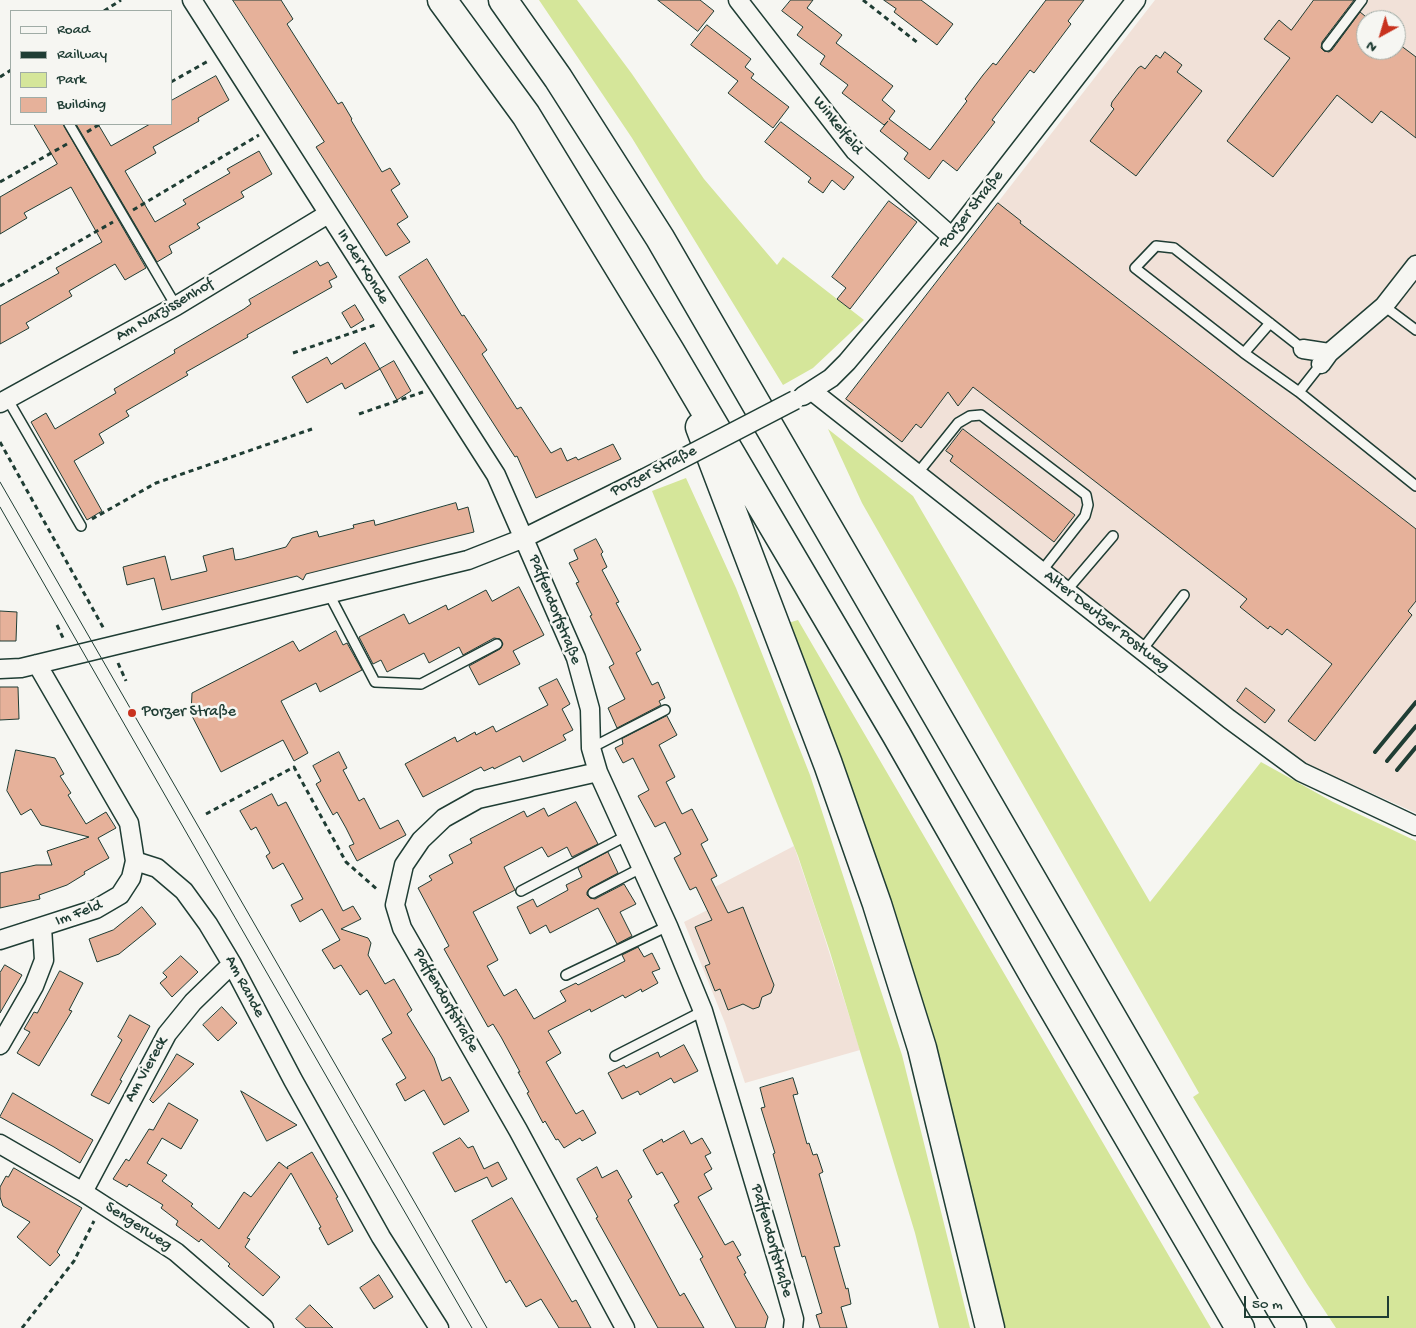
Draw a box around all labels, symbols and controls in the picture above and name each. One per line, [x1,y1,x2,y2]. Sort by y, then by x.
legend [10,10,172,125]
north arrow [1356,10,1406,60]
text: Road [57,21,90,39]
text: N [1363,37,1381,56]
text: Railway [57,46,107,64]
text: Park [57,71,86,89]
street label: Winkelfeld [808,93,866,159]
text: Building [57,96,106,114]
street label: Porzer Straße [935,167,1009,253]
street label: In der Konde [331,226,393,308]
street label: Am Narzissenhof [113,275,217,347]
street label: Porzer Straße [608,442,700,502]
street label: Paffendorfstraße [523,552,585,668]
street label: Alter Deutzer Postweg [1039,567,1173,677]
place label: Porzer Straße [142,703,236,723]
marker: Porzer Straße [126,707,138,719]
street label: Im Feld [53,896,105,932]
street label: Paffendorfstraße [408,946,482,1056]
street label: Am Rande [220,953,268,1021]
street label: Am Viereck [121,1034,173,1106]
street label: Paffendorfstraße [746,1182,796,1300]
street label: Sengerweg [101,1198,175,1256]
scale bar [1246,1286,1391,1318]
text: 50 m [1252,1296,1283,1314]

